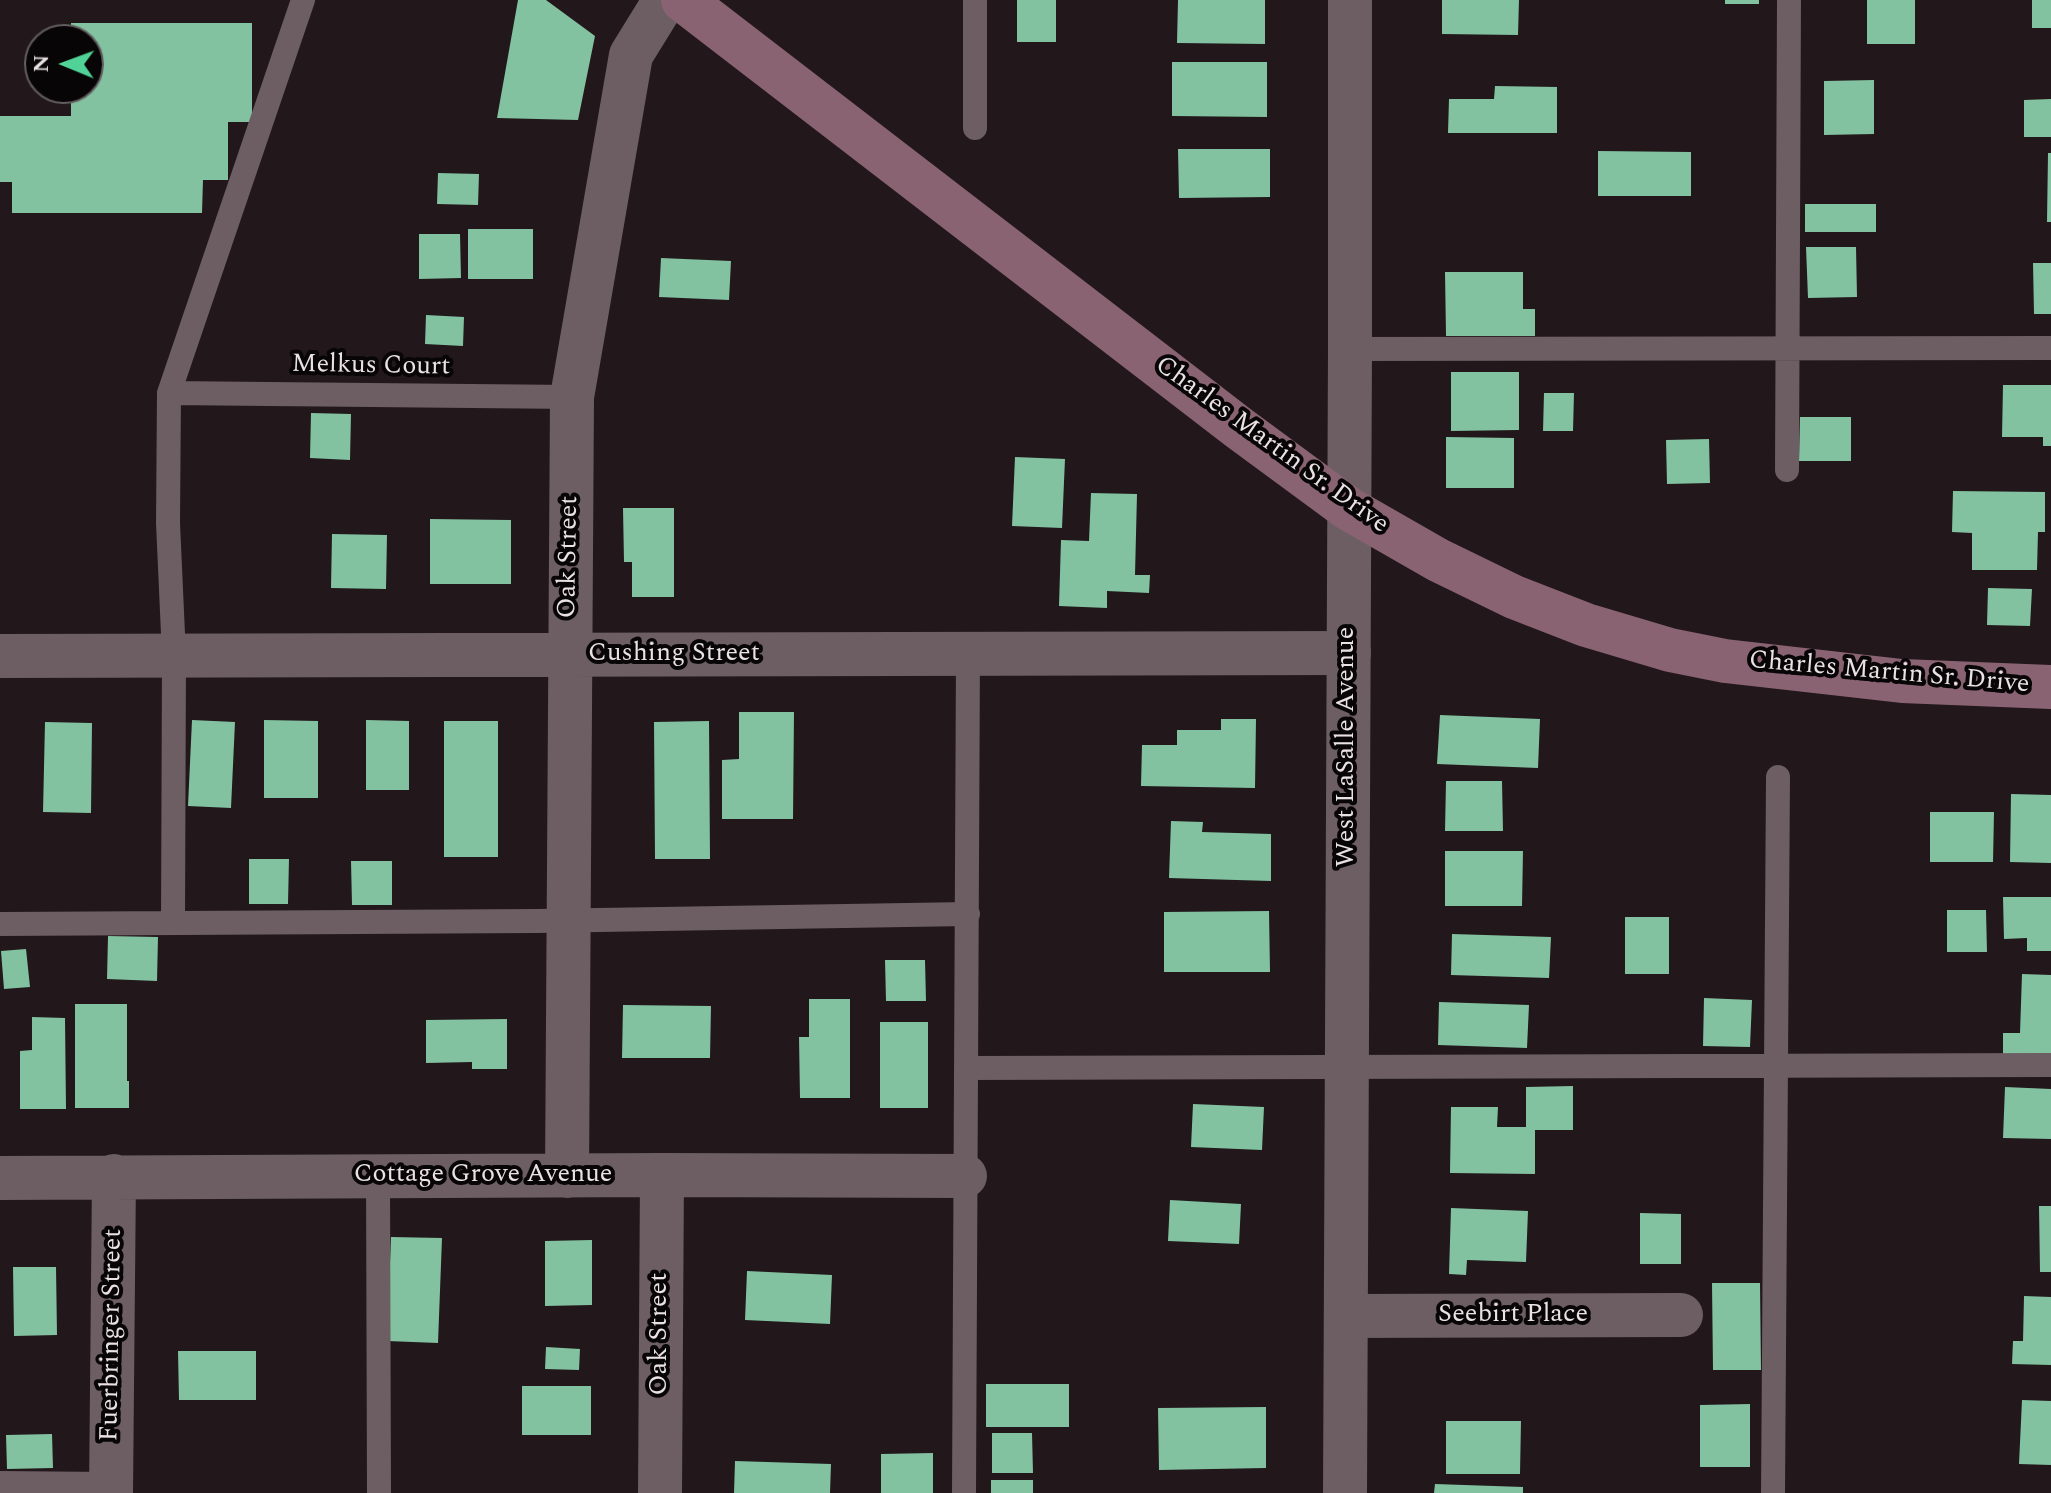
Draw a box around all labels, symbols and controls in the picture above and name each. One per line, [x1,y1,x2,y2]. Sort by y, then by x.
north arrow [24,24,104,104]
text: N [25,54,58,73]
street label: Melkus Court [291,350,451,384]
street label: Charles Martin Sr. Drive [1148,351,1394,541]
street label: Oak Street [553,495,587,619]
street label: West LaSalle Avenue [1332,627,1364,867]
street label: Cushing Street [588,639,760,671]
street label: Charles Martin Sr. Drive [1748,646,2030,702]
street label: Cottage Grove Avenue [354,1160,612,1192]
street label: Fuerbringer Street [96,1228,130,1442]
street label: Oak Street [645,1273,677,1395]
street label: Seebirt Place [1438,1300,1588,1332]

